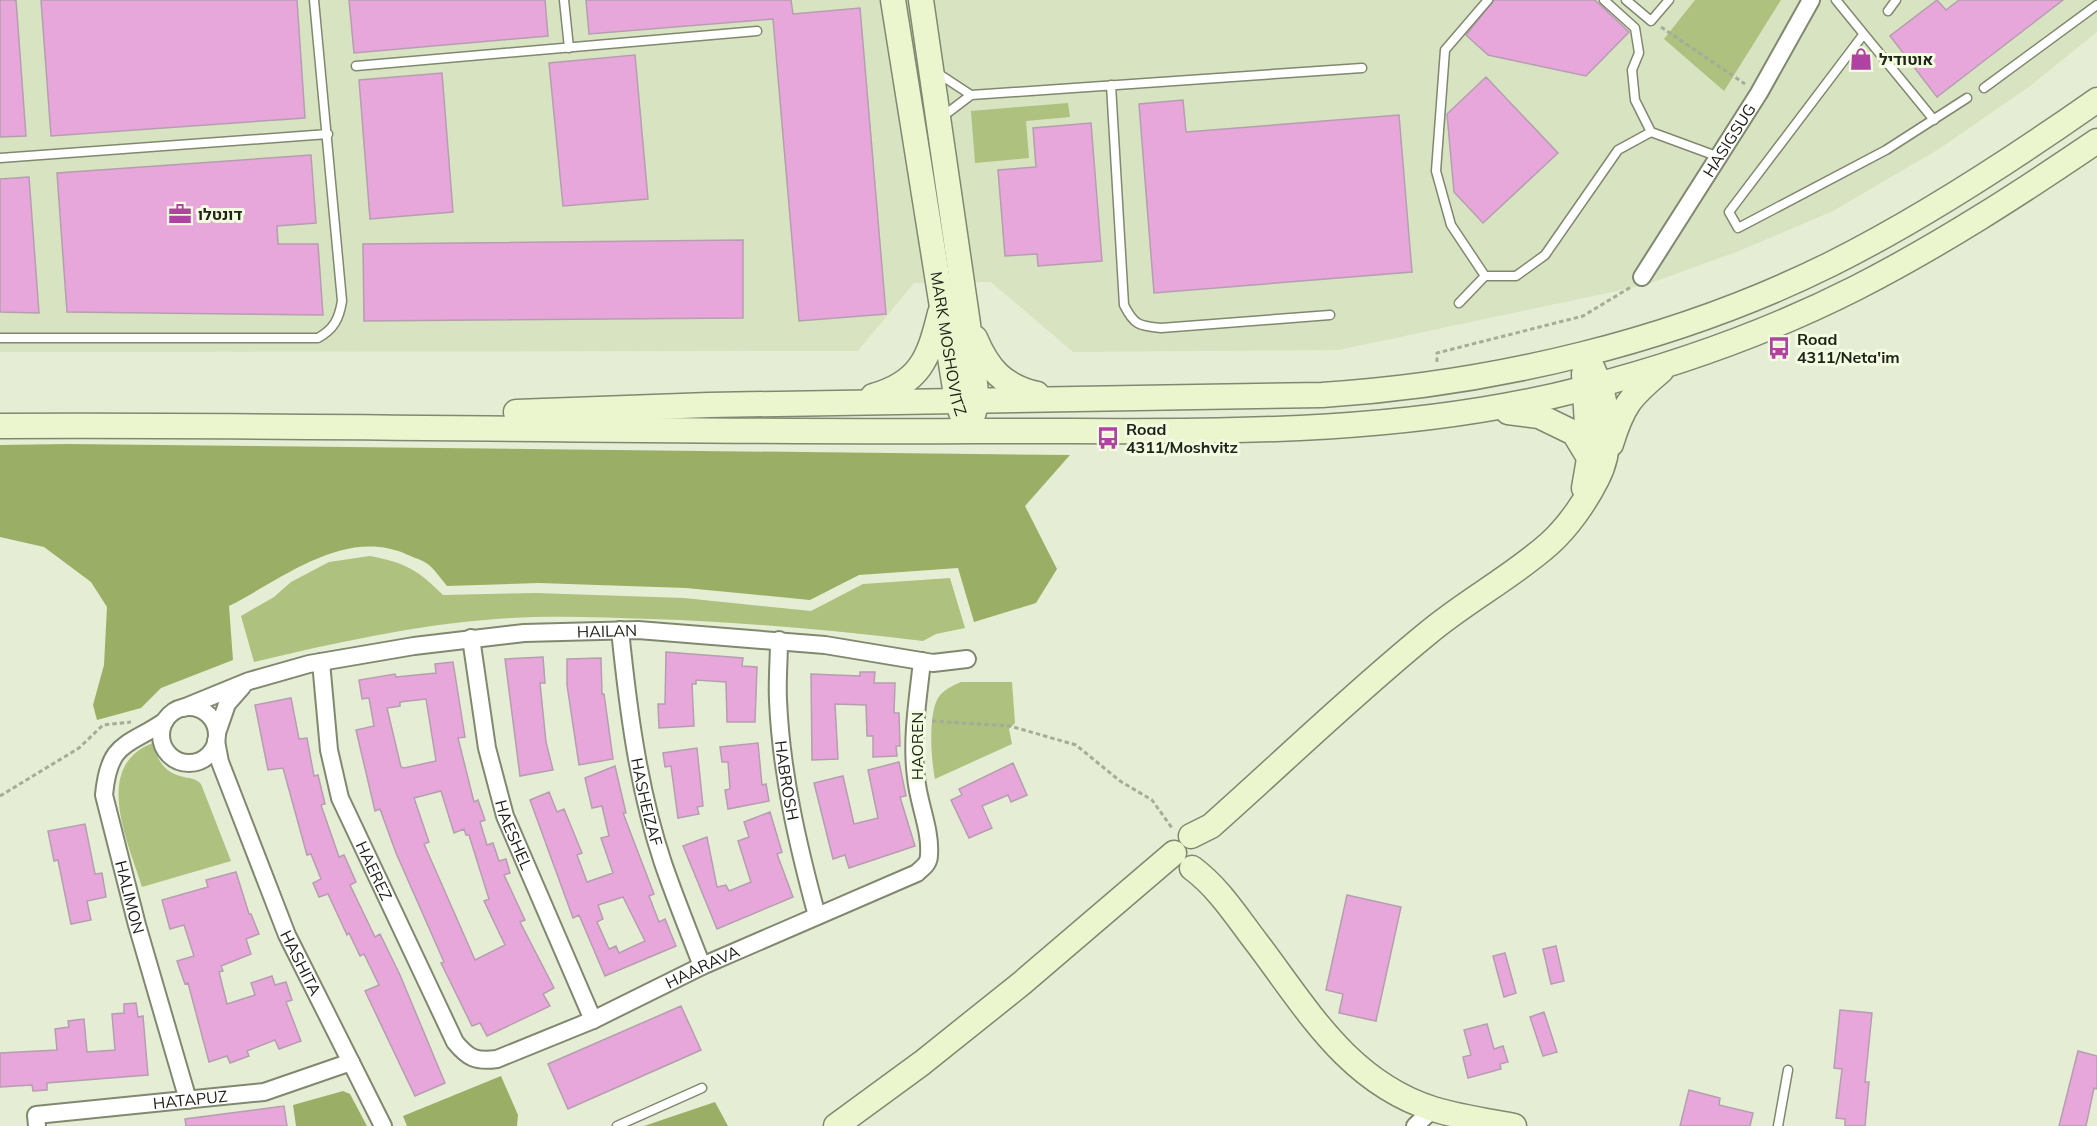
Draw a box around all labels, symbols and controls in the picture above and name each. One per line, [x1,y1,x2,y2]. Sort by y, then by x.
shop icon: אוטודיל [1848,46,1874,72]
place label: אוטודיל [1879,49,1933,69]
street label: HASIGSUG [1698,100,1760,181]
office icon: דונטלו [167,201,193,227]
place label: דונטלו [198,204,242,224]
street label: MARK MOSHOVITZ [926,270,971,418]
place label: Road 4311/Neta'im [1797,329,1900,367]
bus stop icon: Road 4311/Neta'im [1766,335,1792,361]
place label: Road 4311/Moshvitz [1126,419,1238,457]
bus stop icon: Road 4311/Moshvitz [1095,425,1121,451]
street label: HAILAN [577,620,637,642]
street label: HAOREN [907,712,927,780]
street label: HABROSH [771,739,803,822]
street label: HASHEIZAF [627,756,667,848]
street label: HAESHEL [491,798,537,873]
street label: HAEREZ [352,838,397,904]
street label: HALIMON [111,858,149,936]
street label: HASHITA [276,927,326,999]
street label: HAARAVA [662,941,743,993]
street label: HATAPUZ [152,1086,228,1113]

